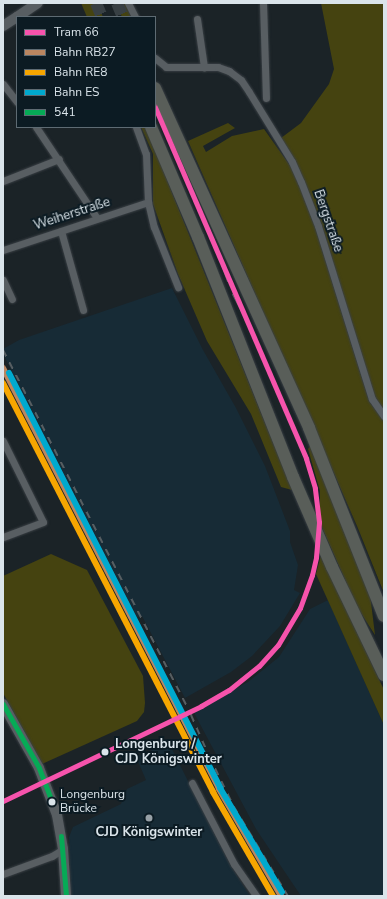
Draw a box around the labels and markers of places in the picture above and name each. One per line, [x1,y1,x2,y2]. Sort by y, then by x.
place label: Longenburg / CJD Königswinter [115,737,222,768]
marker: Longenburg / CJD Königswinter [98,745,112,759]
place label: Longenburg Brücke [60,788,125,816]
marker: Longenburg Brücke [47,797,57,807]
marker: CJD Königswinter [144,813,154,823]
place label: CJD Königswinter [96,824,202,840]

